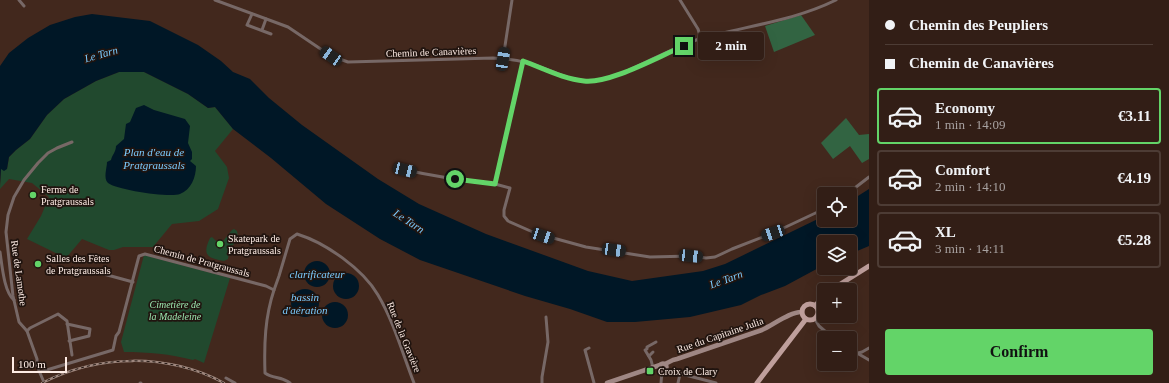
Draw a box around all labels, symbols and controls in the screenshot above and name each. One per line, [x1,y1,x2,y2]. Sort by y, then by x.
text: Chemin des Peupliers [909,17,1048,33]
callout: 2 min [698,32,764,60]
route end [675,37,693,55]
text: 2 min [715,38,747,53]
water label: Le Tarn [82,43,120,65]
car [318,44,344,68]
street label: Chemin de Canavières [386,45,477,59]
car [495,46,511,72]
text: Chemin de Canavières [909,55,1054,71]
icon: car [887,98,923,134]
text: Economy [935,100,995,116]
text: €3.11 [1118,108,1151,124]
text: 1 min · 14:09 [935,117,1005,132]
water label: Plan d'eau de Pratgraussals [122,146,185,171]
icon: car [887,160,923,196]
car [392,161,418,179]
text: Comfort [935,162,990,178]
route start [446,170,464,188]
text: €4.19 [1117,170,1151,186]
text: 2 min · 14:10 [935,179,1005,194]
place label: Ferme de Pratgraussals [41,184,94,207]
map controls [817,187,857,371]
button: locate [817,187,857,227]
marker: Ferme de Pratgraussals [28,190,38,200]
water label: Le Tarn [391,206,427,236]
icon: car [887,222,923,258]
car [760,223,786,243]
text: XL [935,224,956,240]
car [530,227,556,245]
text: €5.28 [1117,232,1151,248]
place label: Skatepark de Pratgraussals [228,233,281,256]
button: layers [817,235,857,275]
marker: Skatepark de Pratgraussals [215,239,225,249]
street label: Rue de Lamothe [9,240,29,307]
text: 3 min · 14:11 [935,241,1005,256]
car [601,242,627,258]
street label: Chemin de Pratgraussals [153,243,251,279]
car [678,249,704,263]
place label: Salles des Fêtes de Pratgraussals [46,253,111,276]
marker: Salles des Fêtes de Pratgraussals [33,259,43,269]
water label: Le Tarn [707,267,745,291]
water label: clarificateur [290,268,345,280]
button: + [817,283,857,323]
water label: bassin d'aération [282,291,328,316]
park label: Cimetière de la Madeleine [149,299,202,322]
street label: Rue de la Gravière [385,300,423,374]
street label: Rue du Capitaine Julia [675,315,765,355]
button: Confirm [885,329,1153,375]
button: − [817,331,857,371]
scale bar [12,355,67,374]
text: 100 m [18,358,46,370]
marker: Croix de Clary [645,366,655,376]
place label: Croix de Clary [658,366,717,377]

